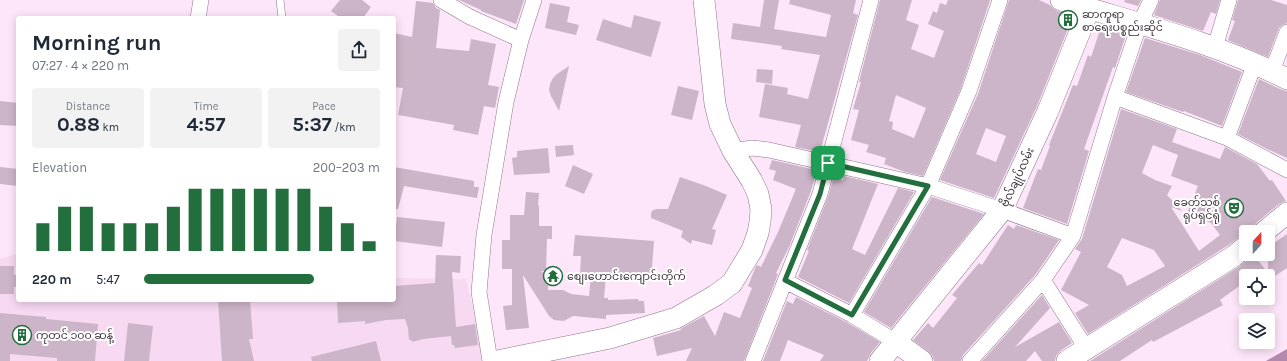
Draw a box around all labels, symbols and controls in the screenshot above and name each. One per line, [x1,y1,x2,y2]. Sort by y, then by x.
place label: ဆာကူရာ စာရေးပစ္စည်းဆိုင် [1082,8,1163,36]
building icon: ဆာကူရာ စာရေးပစ္စည်းဆိုင် [1057,9,1079,31]
button: share [338,29,380,71]
text: Morning run [32,30,161,56]
text: 07:27 · 4 × 220 m [32,58,129,73]
text: Distance [66,100,110,113]
text: Time [194,100,218,113]
text: Pace [312,100,336,113]
text: 0.88 [57,113,100,136]
text: 4:57 [187,113,225,136]
text: 5:37 [292,113,332,136]
text: km [100,121,119,134]
text: /km [332,121,356,134]
street label: ဗိုလ်‌ချုပ်‌လမ်း [997,145,1039,210]
pin [811,146,845,180]
icon: arrive [817,152,839,174]
text: Elevation [32,160,87,175]
text: 200–203 m [313,160,380,175]
place label: ခေတ်သစ် ရုပ်‌ရှင်ရုံ [1174,195,1220,224]
theatre icon: ခေတ်သစ် ရုပ်‌ရှင်ရုံ [1223,197,1245,219]
north arrow [1239,225,1275,261]
map controls [1239,225,1275,349]
temple icon: စျေးဟောင်းကျောင်းတိုက် [542,265,564,287]
place label: စျေးဟောင်းကျောင်းတိုက် [567,269,686,285]
button: locate [1239,269,1275,305]
text: 220 m [32,272,72,287]
text: 5:47 [96,272,120,287]
button: layers [1239,313,1275,349]
building icon: ကုတင် ၁၀၀ ဆန့် [11,324,33,346]
place label: ကုတင် ၁၀၀ ဆန့် [36,328,115,344]

